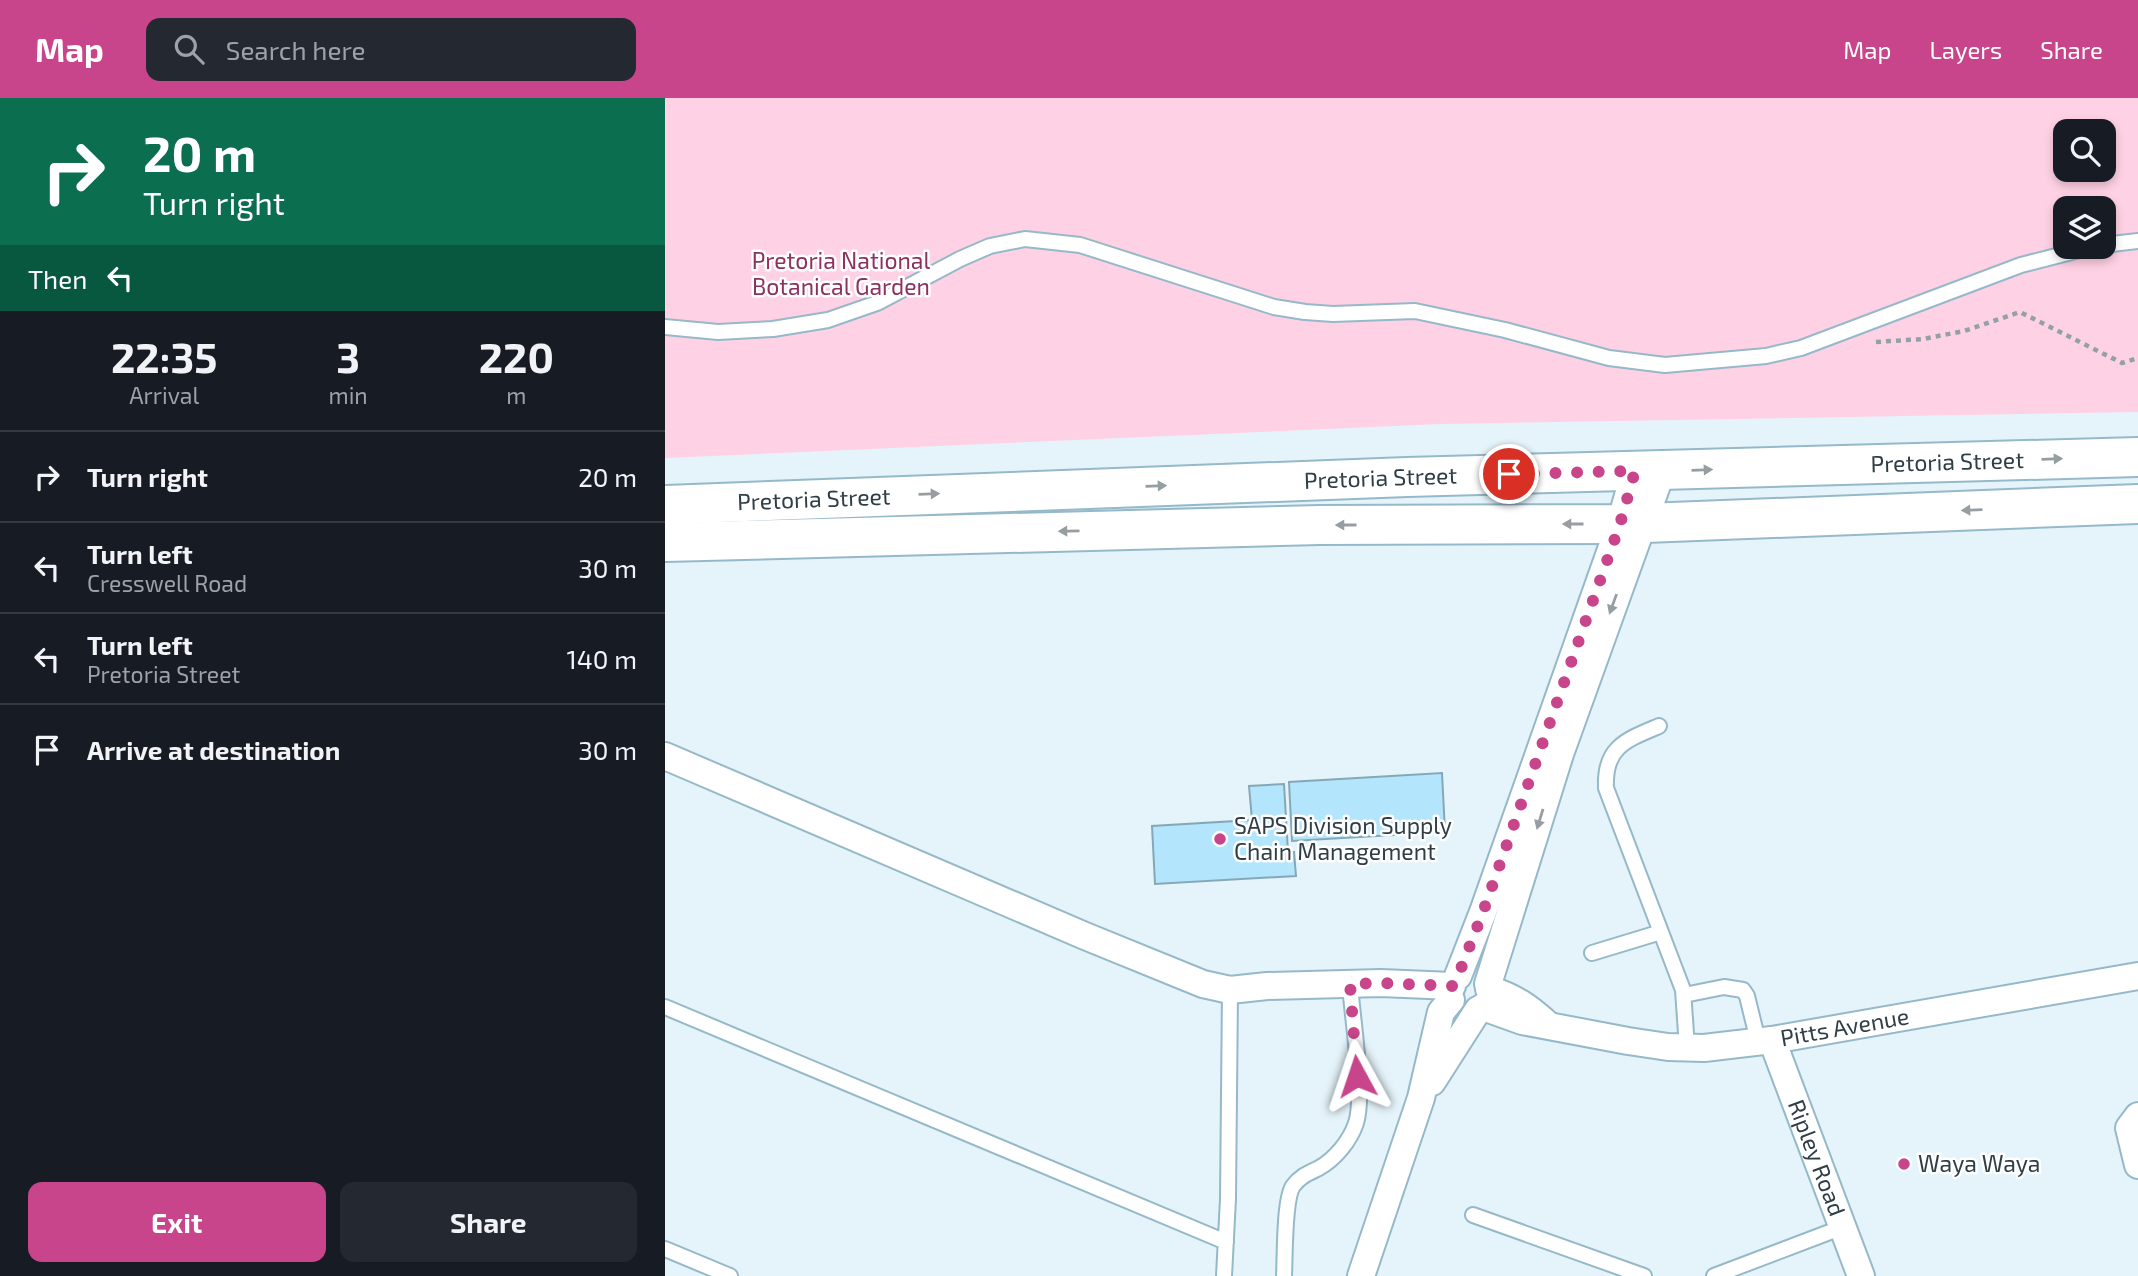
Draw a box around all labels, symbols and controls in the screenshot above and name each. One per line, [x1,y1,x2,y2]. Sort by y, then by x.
search box [146,18,636,81]
text: Map [35,29,104,69]
icon: search [170,30,208,68]
text: Search here [226,34,365,65]
text: Map [1843,35,1891,64]
text: Layers [1929,35,2002,64]
text: Share [2040,35,2103,64]
map controls [2053,119,2116,259]
button: search [2053,119,2116,182]
text: 20 m [143,123,256,182]
icon: right [28,126,119,217]
text: Turn right [143,183,285,221]
button: layers [2053,196,2116,259]
park label: Pretoria National Botanical Garden [752,246,930,300]
icon: left [101,259,139,297]
text: Then [28,263,87,294]
text: 22:35 [111,331,218,381]
text: 3 [336,331,360,381]
text: 220 [479,331,554,381]
text: Arrival [129,381,199,409]
text: min [329,381,368,409]
text: m [506,381,526,409]
pin [1479,444,1539,504]
street label: Pretoria Street [1870,445,2025,477]
one-way arrow [2041,454,2063,465]
icon: arrive [1490,455,1528,493]
icon: right [28,458,66,496]
text: Turn right [87,461,208,492]
text: 20 m [578,461,637,492]
street label: Pretoria Street [1303,461,1458,494]
one-way arrow [1691,464,1713,475]
one-way arrow [1146,480,1168,491]
street label: Pretoria Street [737,481,891,515]
one-way arrow [918,488,940,500]
one-way arrow [1961,505,1983,516]
one-way arrow [1562,518,1584,530]
one-way arrow [1334,519,1356,531]
one-way arrow [1058,525,1080,537]
text: Turn left [87,538,193,569]
icon: left [28,549,66,587]
text: 30 m [578,552,637,583]
text: Cresswell Road [87,569,247,597]
one-way arrow [1607,594,1618,615]
text: Turn left [87,629,193,660]
icon: left [28,640,66,678]
text: 140 m [566,643,637,674]
text: Pretoria Street [87,660,240,688]
icon: arrive [28,731,66,769]
text: Arrive at destination [87,734,340,765]
text: 30 m [578,734,637,765]
one-way arrow [1534,809,1544,830]
place label: SAPS Division Supply Chain Management [1234,811,1452,865]
marker: SAPS Division Supply Chain Management [1212,831,1228,847]
street label: Pitts Avenue [1778,1001,1911,1051]
position arrow [1320,1039,1394,1113]
street label: Ripley Road [1783,1095,1852,1220]
place label: Waya Waya [1918,1149,2041,1177]
marker: Waya Waya [1896,1156,1912,1172]
button: Exit [28,1182,326,1262]
button: Share [340,1182,637,1262]

